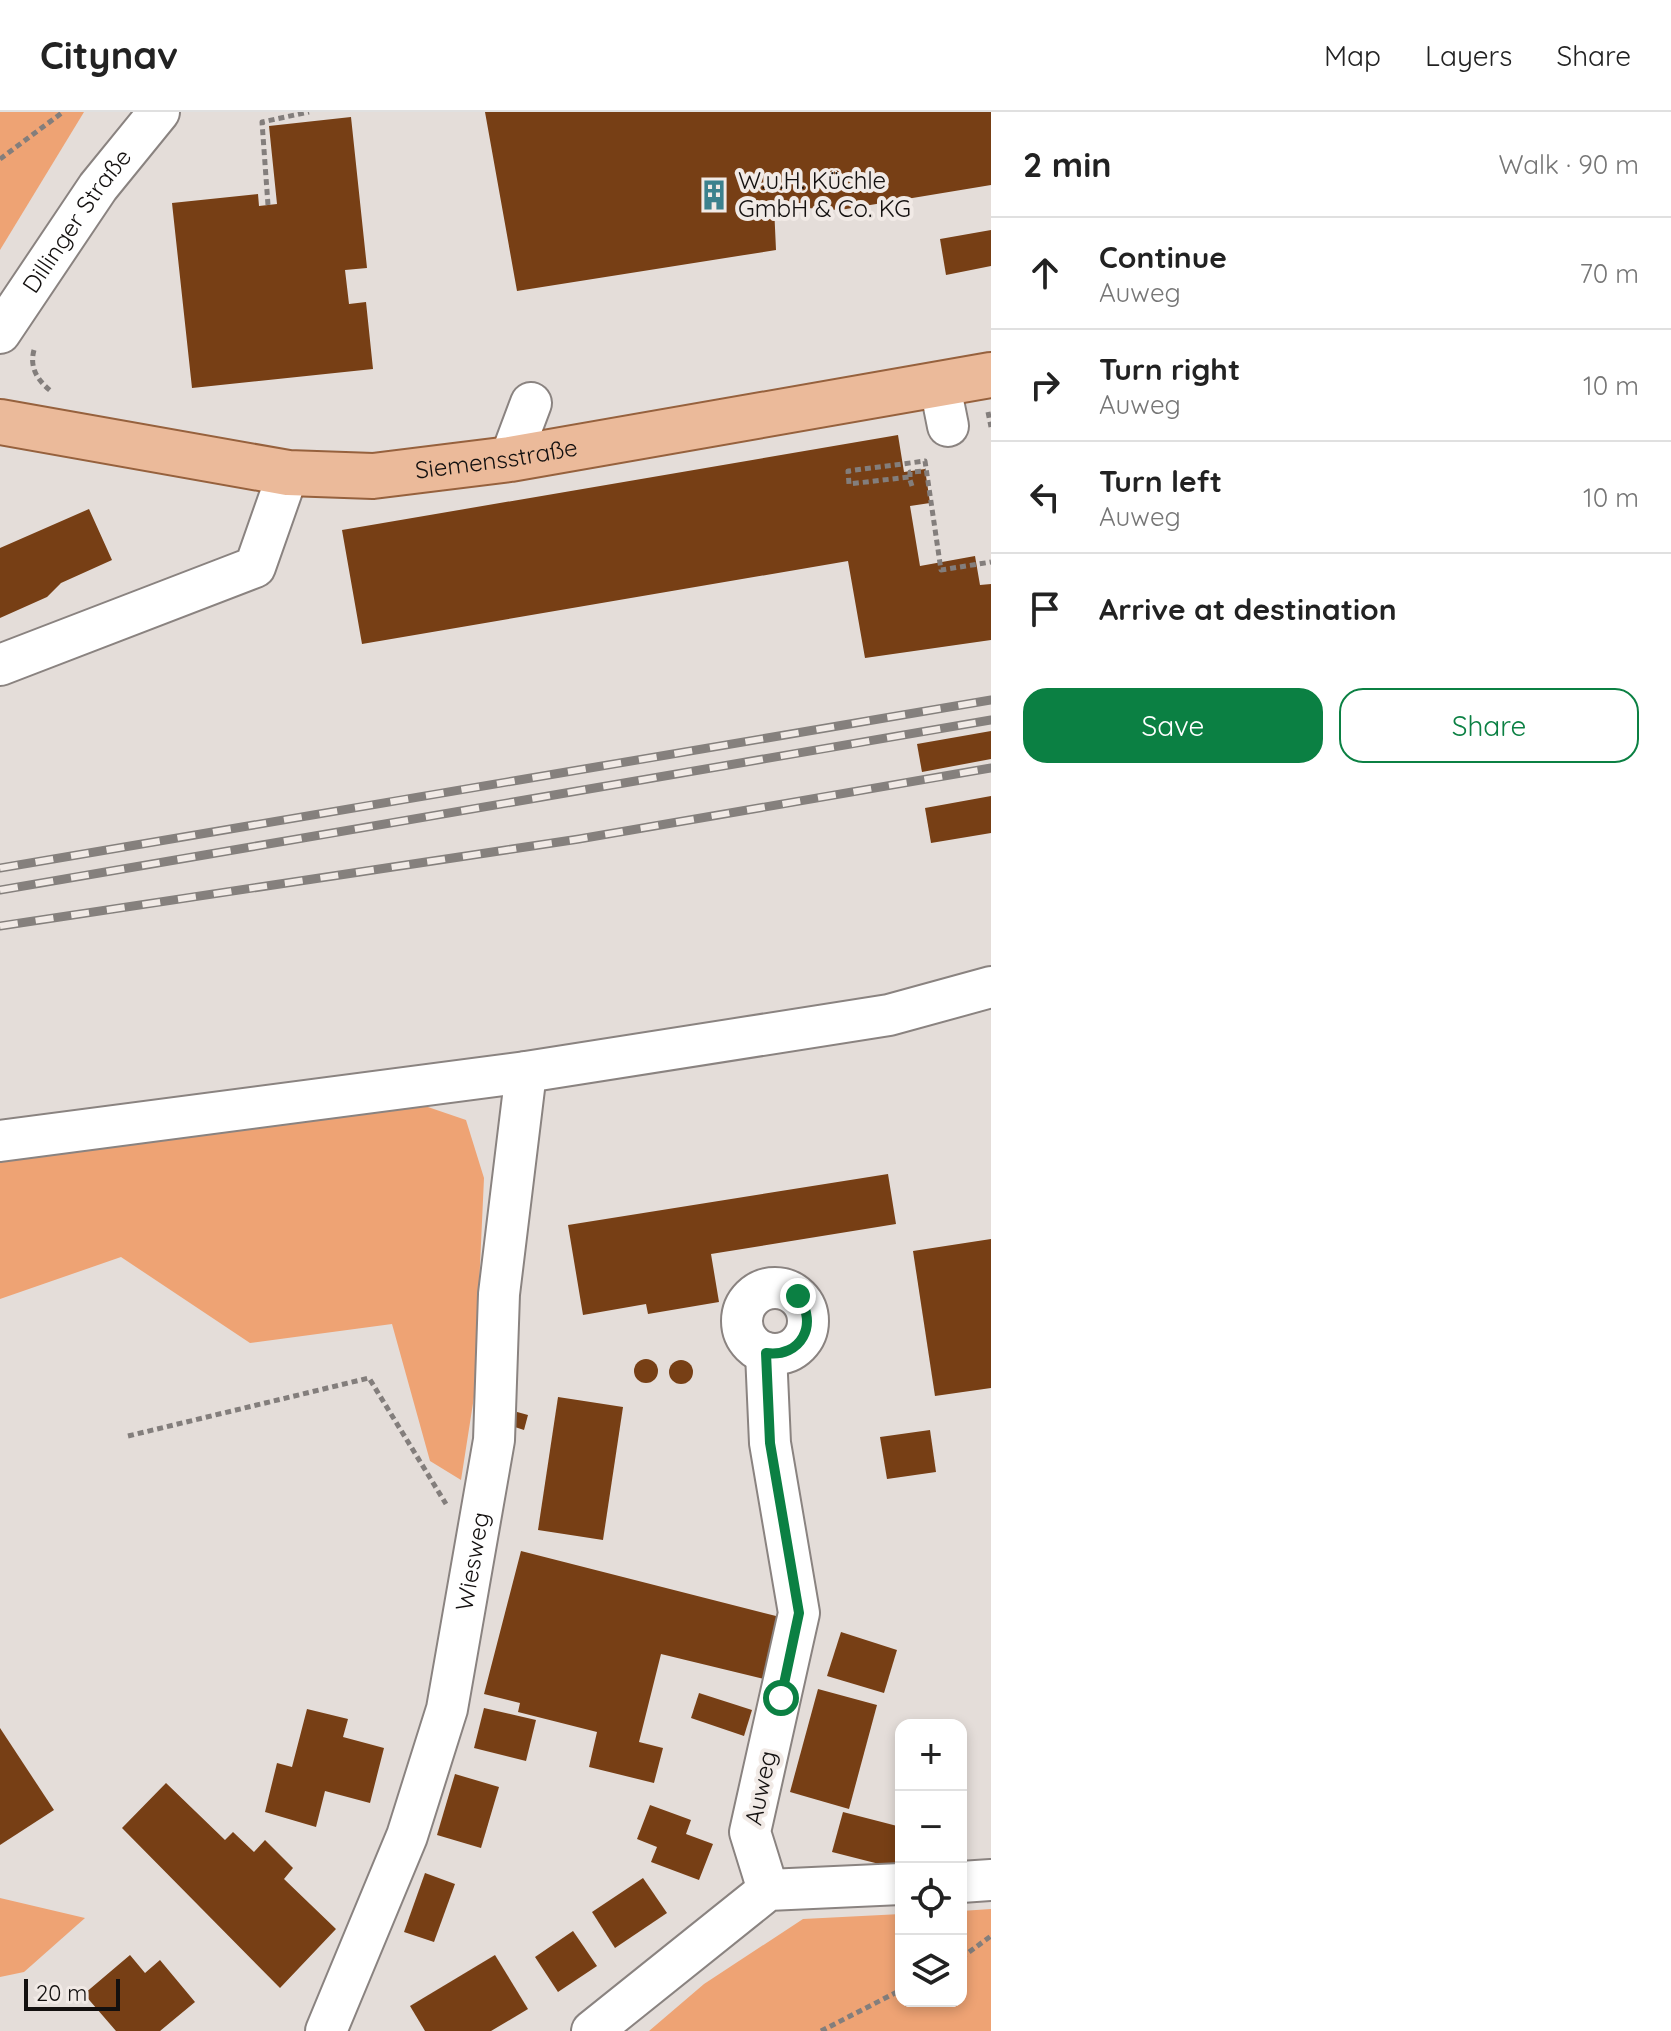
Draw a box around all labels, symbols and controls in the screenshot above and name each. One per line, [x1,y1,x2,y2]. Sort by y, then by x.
text: Citynav [40,31,178,79]
text: Map [1324,38,1381,73]
text: Layers [1425,38,1512,73]
text: Share [1556,38,1631,73]
street label: Dillinger Straße [15,142,137,298]
text: 2 min [1023,143,1112,186]
text: Walk · 90 m [1498,148,1639,181]
place label: W.u.H. Küchle GmbH & Co. KG [738,165,911,223]
building icon: W.u.H. Küchle GmbH & Co. KG [697,178,731,212]
text: Continue [1099,238,1227,276]
icon: ahead [1023,251,1067,295]
text: 70 m [1579,257,1639,290]
text: Auweg [1099,276,1181,309]
text: Turn right [1099,350,1240,388]
icon: right [1023,363,1067,407]
text: 10 m [1583,369,1639,402]
text: Auweg [1099,388,1181,421]
street label: Siemensstraße [413,431,580,485]
text: Turn left [1099,462,1222,500]
icon: left [1023,475,1067,519]
text: 10 m [1583,481,1639,514]
text: Auweg [1099,500,1181,533]
icon: arrive [1023,587,1067,631]
text: Arrive at destination [1099,590,1397,628]
button: Save [1023,688,1323,763]
button: Share [1339,688,1639,763]
route end [780,1278,816,1314]
street label: Wiesweg [448,1510,495,1613]
route start [763,1680,799,1716]
map controls [895,1719,967,2007]
button: + [895,1719,967,1791]
street label: Auweg [738,1748,783,1828]
button: − [895,1791,967,1863]
button: locate [895,1863,967,1935]
button: layers [895,1935,967,2007]
scale bar [24,1975,120,2011]
text: 20 m [36,1979,87,2007]

